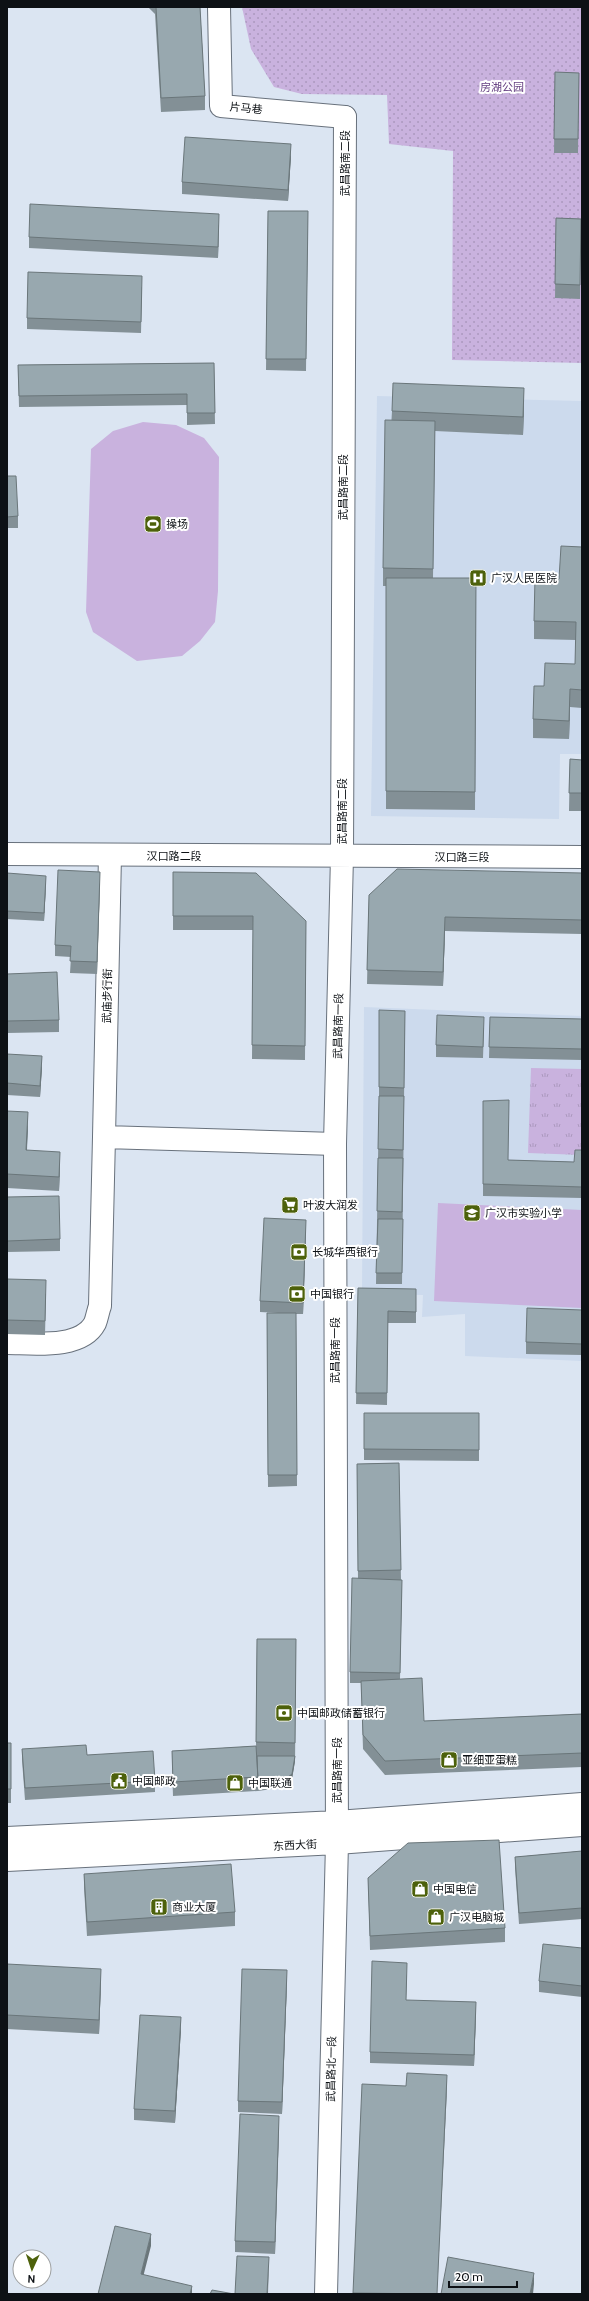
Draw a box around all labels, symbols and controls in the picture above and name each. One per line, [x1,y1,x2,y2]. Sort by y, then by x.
park label: 房湖公园 [480,80,524,94]
street label: 片马巷 [229,100,263,116]
street label: 武昌路南二段 [338,130,352,196]
street label: 武昌路南二段 [336,454,350,520]
sports icon: 操场 [143,514,163,534]
place label: 操场 [166,517,188,531]
hospital icon: 广汉人民医院 [468,568,488,588]
place label: 广汉人民医院 [491,571,557,585]
street label: 武昌路南二段 [335,778,349,844]
street label: 汉口路二段 [147,849,202,863]
street label: 汉口路三段 [435,850,490,864]
street label: 武庙步行街 [100,968,114,1024]
street label: 武昌路南一段 [330,993,346,1059]
supermarket icon: 叶波大润发 [280,1195,300,1215]
place label: 叶波大润发 [303,1198,358,1212]
school or university icon: 广汉市实验小学 [462,1203,482,1223]
place label: 广汉市实验小学 [485,1206,562,1220]
bank icon: 长城华西银行 [289,1242,309,1262]
place label: 长城华西银行 [312,1245,378,1259]
bank icon: 中国银行 [287,1284,307,1304]
place label: 中国银行 [310,1287,354,1301]
street label: 武昌路南一段 [328,1317,342,1383]
bank icon: 中国邮政储蓄银行 [274,1703,294,1723]
place label: 中国邮政储蓄银行 [297,1706,385,1720]
street label: 武昌路南一段 [330,1737,344,1803]
shop icon: 亚细亚蛋糕 [439,1750,459,1770]
place label: 亚细亚蛋糕 [462,1753,517,1767]
public building icon: 中国邮政 [109,1771,129,1791]
shop icon: 中国联通 [225,1773,245,1793]
place label: 中国邮政 [132,1774,176,1788]
place label: 中国联通 [248,1776,292,1790]
street label: 东西大街 [273,1837,317,1853]
shop icon: 中国电信 [410,1879,430,1899]
place label: 中国电信 [433,1882,477,1896]
building icon: 商业大厦 [149,1897,169,1917]
place label: 商业大厦 [172,1900,216,1914]
shop icon: 广汉电脑城 [426,1907,446,1927]
place label: 广汉电脑城 [449,1910,504,1924]
street label: 武昌路北一段 [323,2036,339,2102]
north arrow [12,2249,52,2289]
scale bar [449,2263,517,2289]
text: 20 m [455,2269,483,2284]
text: N [27,2272,36,2286]

